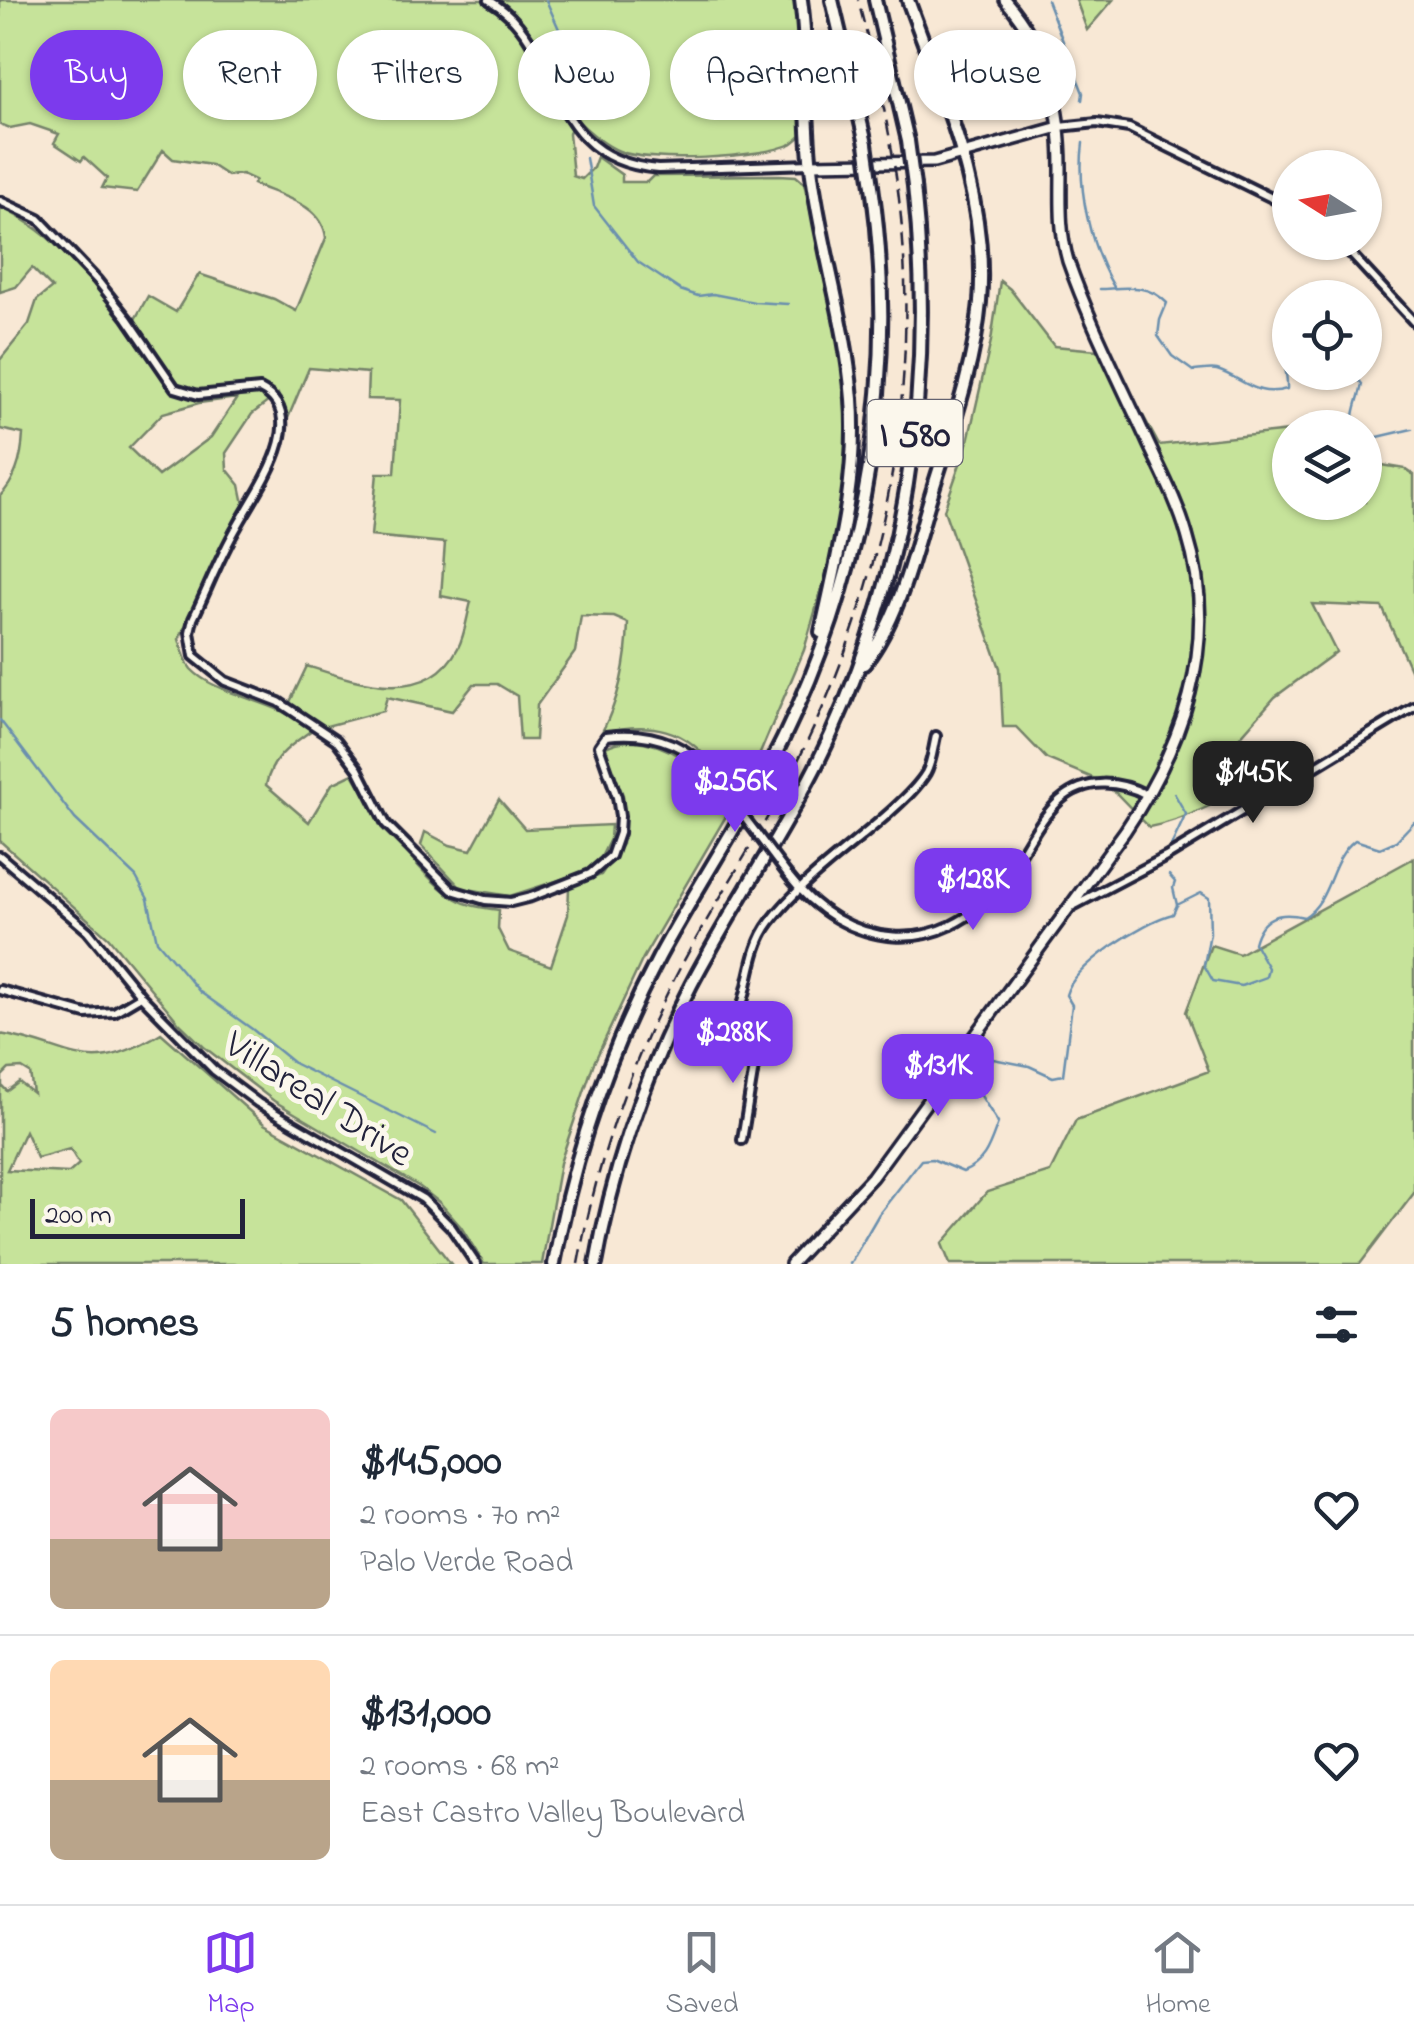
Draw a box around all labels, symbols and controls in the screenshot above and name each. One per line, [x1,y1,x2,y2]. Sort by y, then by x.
chip: Buy [30,30,163,120]
chip: Rent [183,30,317,120]
chip: Filters [337,30,498,120]
chip: New [518,30,650,120]
chip: Apartment [670,30,894,120]
chip: House [914,30,1076,120]
north arrow [1272,150,1382,260]
map controls [1272,150,1382,520]
button: locate [1272,280,1382,390]
road number: I 580 [868,400,962,466]
button: layers [1272,410,1382,520]
pin: $145K [1183,741,1323,826]
pin: $256K [665,750,805,835]
text: $145K [1215,750,1291,797]
text: $256K [693,759,777,806]
pin: $128K [903,848,1043,933]
text: $128K [937,857,1009,904]
pin: $288K [663,1001,803,1086]
text: $288K [696,1010,770,1057]
street label: Villareal Drive [210,1017,424,1184]
pin: $131K [868,1034,1008,1119]
text: $131K [904,1043,972,1090]
scale bar [30,1194,245,1238]
text: 200 m [45,1196,112,1237]
text: 5 homes [50,1294,199,1355]
icon: filters [1309,1297,1364,1352]
text: $145,000 [360,1432,502,1493]
icon: home [130,1449,250,1569]
icon: heart [1309,1482,1364,1537]
text: 2 rooms · 70 m² [360,1493,560,1540]
text: Palo Verde Road [360,1540,573,1587]
text: $131,000 [360,1683,491,1744]
icon: home [130,1700,250,1820]
icon: heart [1309,1733,1364,1788]
text: 2 rooms · 68 m² [360,1744,559,1791]
text: East Castro Valley Boulevard [360,1791,745,1838]
tab: Map [203,1925,258,2026]
tab: Saved [665,1925,738,2026]
tab: Home [1145,1925,1211,2026]

